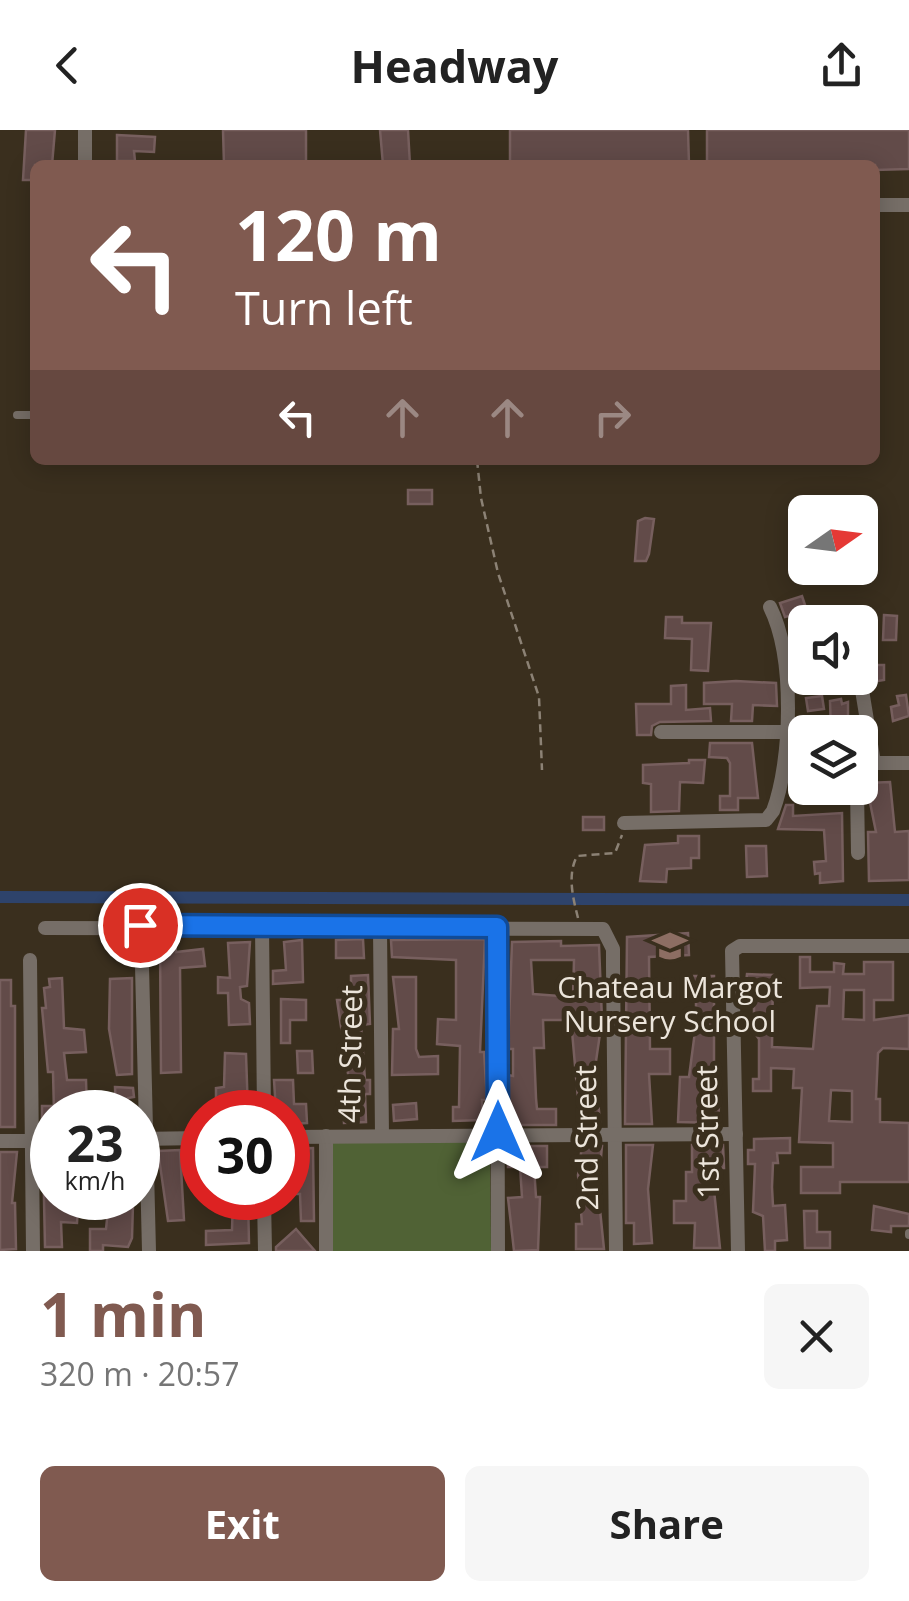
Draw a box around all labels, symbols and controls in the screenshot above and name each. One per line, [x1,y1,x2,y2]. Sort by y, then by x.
text: Headway [351,35,558,96]
icon: back [40,38,95,93]
icon: share [814,38,869,93]
text: 120 m [235,186,442,282]
icon: left [70,200,200,330]
text: Turn left [235,277,413,338]
icon: left [270,390,325,445]
icon: ahead [375,390,430,445]
icon: ahead [480,390,535,445]
icon: right [585,390,640,445]
north arrow [788,495,878,585]
map controls [788,495,878,805]
button: sound [788,605,878,695]
button: layers [788,715,878,805]
pin [98,883,183,968]
icon: arrive [113,898,168,953]
school or university icon: Chateau Margot Nursery School [651,927,689,965]
place label: Chateau Margot Nursery School [557,966,783,1041]
street label: 4th Street [328,985,371,1123]
street label: 2nd Street [564,1065,607,1211]
street label: 1st Street [685,1065,728,1199]
position arrow [446,1080,550,1184]
speed limit sign: 30 [180,1090,310,1220]
text: 23 [66,1109,124,1177]
text: km/h [65,1163,125,1197]
text: 1 min [40,1273,207,1355]
button: close [764,1284,869,1389]
text: 320 m · 20:57 [40,1352,239,1395]
button: Exit [40,1466,445,1581]
button: Share [465,1466,869,1581]

